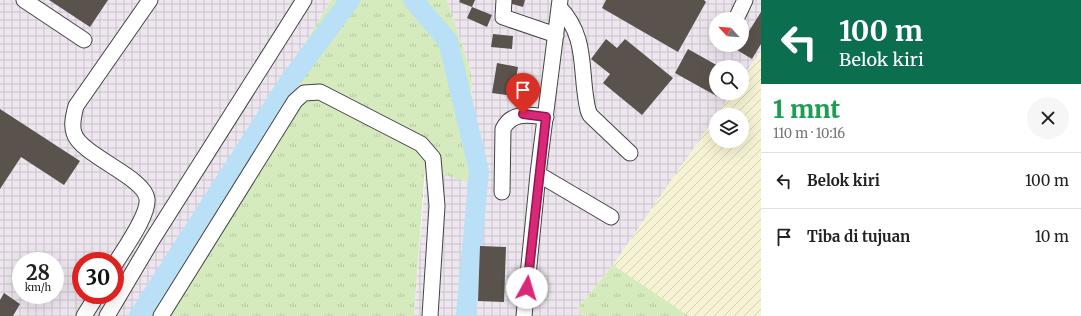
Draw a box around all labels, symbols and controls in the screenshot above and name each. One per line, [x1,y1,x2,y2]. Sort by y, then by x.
north arrow [709,12,749,52]
map controls [709,12,749,148]
text: 100 m [839,13,923,49]
icon: left [773,16,825,68]
text: Belok kiri [839,48,924,71]
button: search [709,60,749,100]
pin [506,73,540,114]
icon: arrive [512,79,534,101]
text: 1 mnt [773,94,840,125]
button: close [1027,97,1069,139]
button: layers [709,108,749,148]
text: 110 m · 10:16 [773,125,845,142]
icon: left [773,170,795,192]
text: Belok kiri [807,171,880,190]
text: 100 m [1025,171,1069,190]
icon: arrive [773,226,795,248]
text: Tiba di tujuan [807,227,910,246]
text: 10 m [1035,227,1069,246]
speed limit sign: 30 [72,252,124,304]
text: 28 [26,260,50,285]
position arrow [506,267,548,309]
text: km/h [25,281,51,294]

